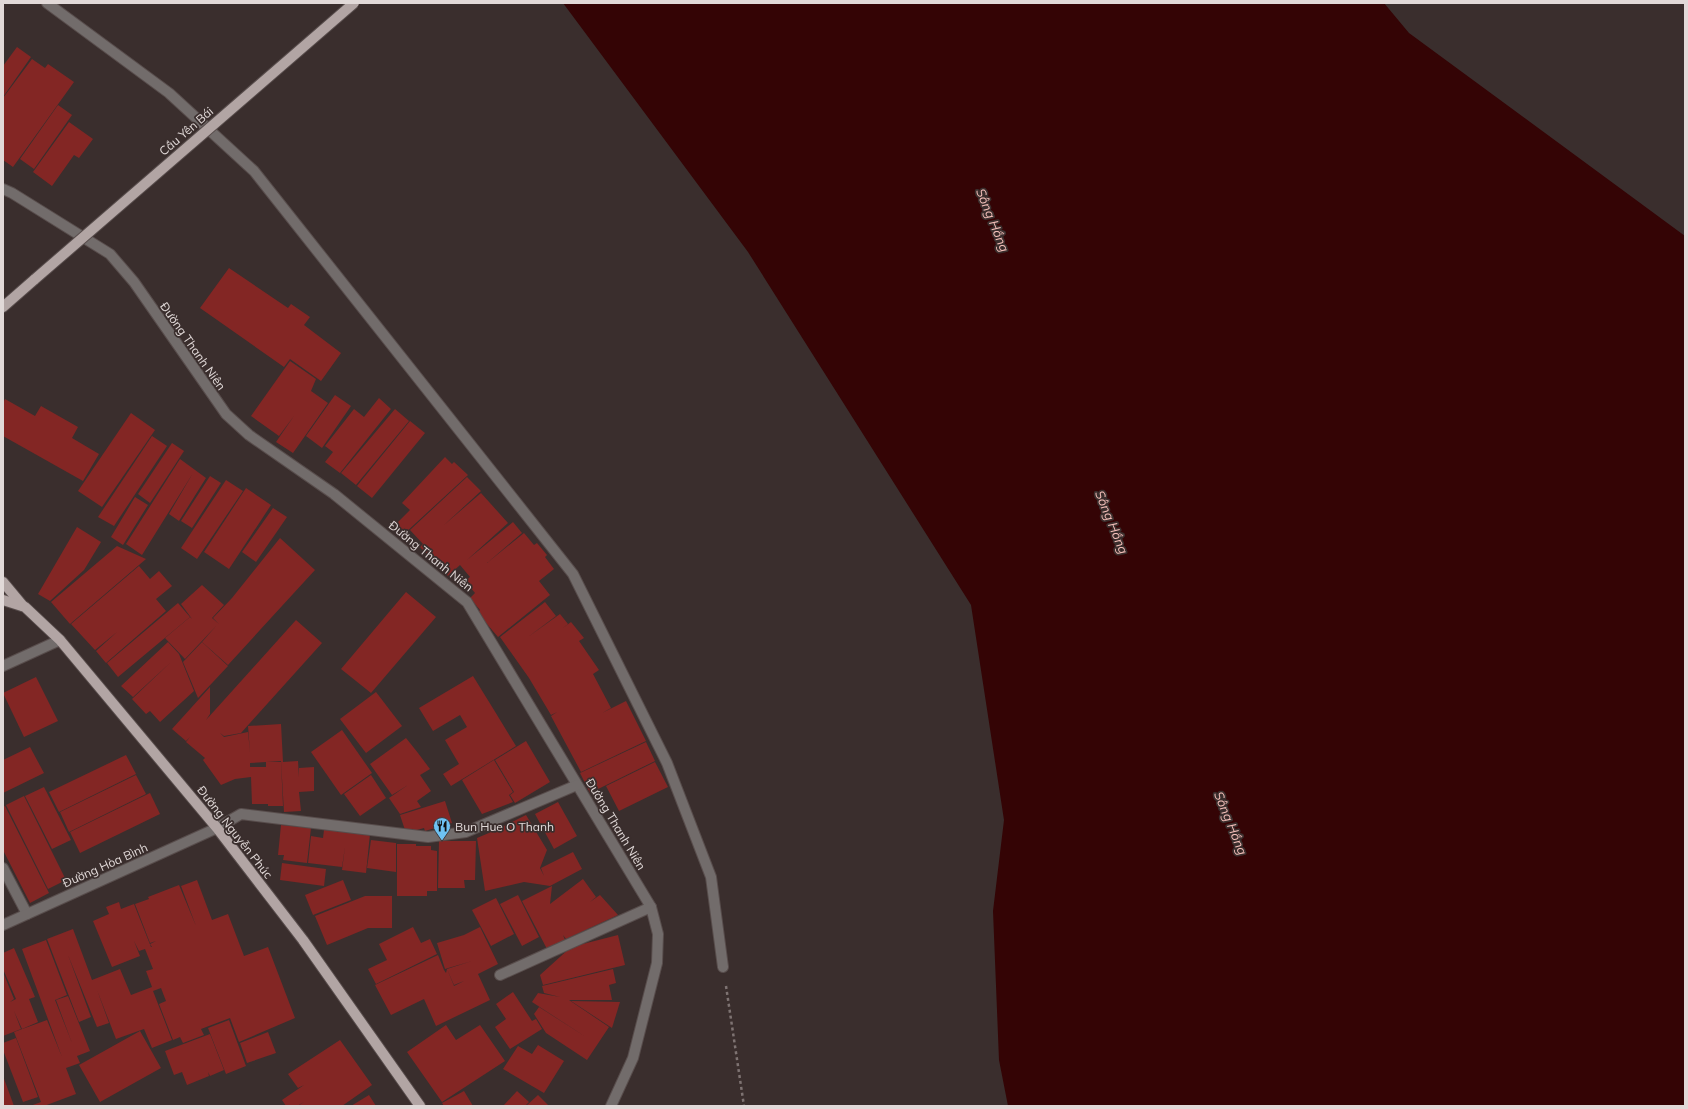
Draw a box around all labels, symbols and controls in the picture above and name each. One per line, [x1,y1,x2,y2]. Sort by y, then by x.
street label: Cầu Yên Bái [156,103,216,159]
water label: Sông Hồng [973,186,1013,254]
street label: Đường Thanh Niên [157,299,229,393]
water label: Sông Hồng [1092,488,1132,556]
street label: Đường Thanh Niên [386,517,476,595]
street label: Đường Thanh Niên [583,775,649,873]
street label: Đường Nguyễn Phúc [194,782,276,882]
water label: Sông Hồng [1211,789,1251,857]
restaurant icon: Bun Hue O Thanh [432,816,452,841]
place label: Bun Hue O Thanh [455,819,554,834]
street label: Đường Hòa Bình [60,840,150,890]

